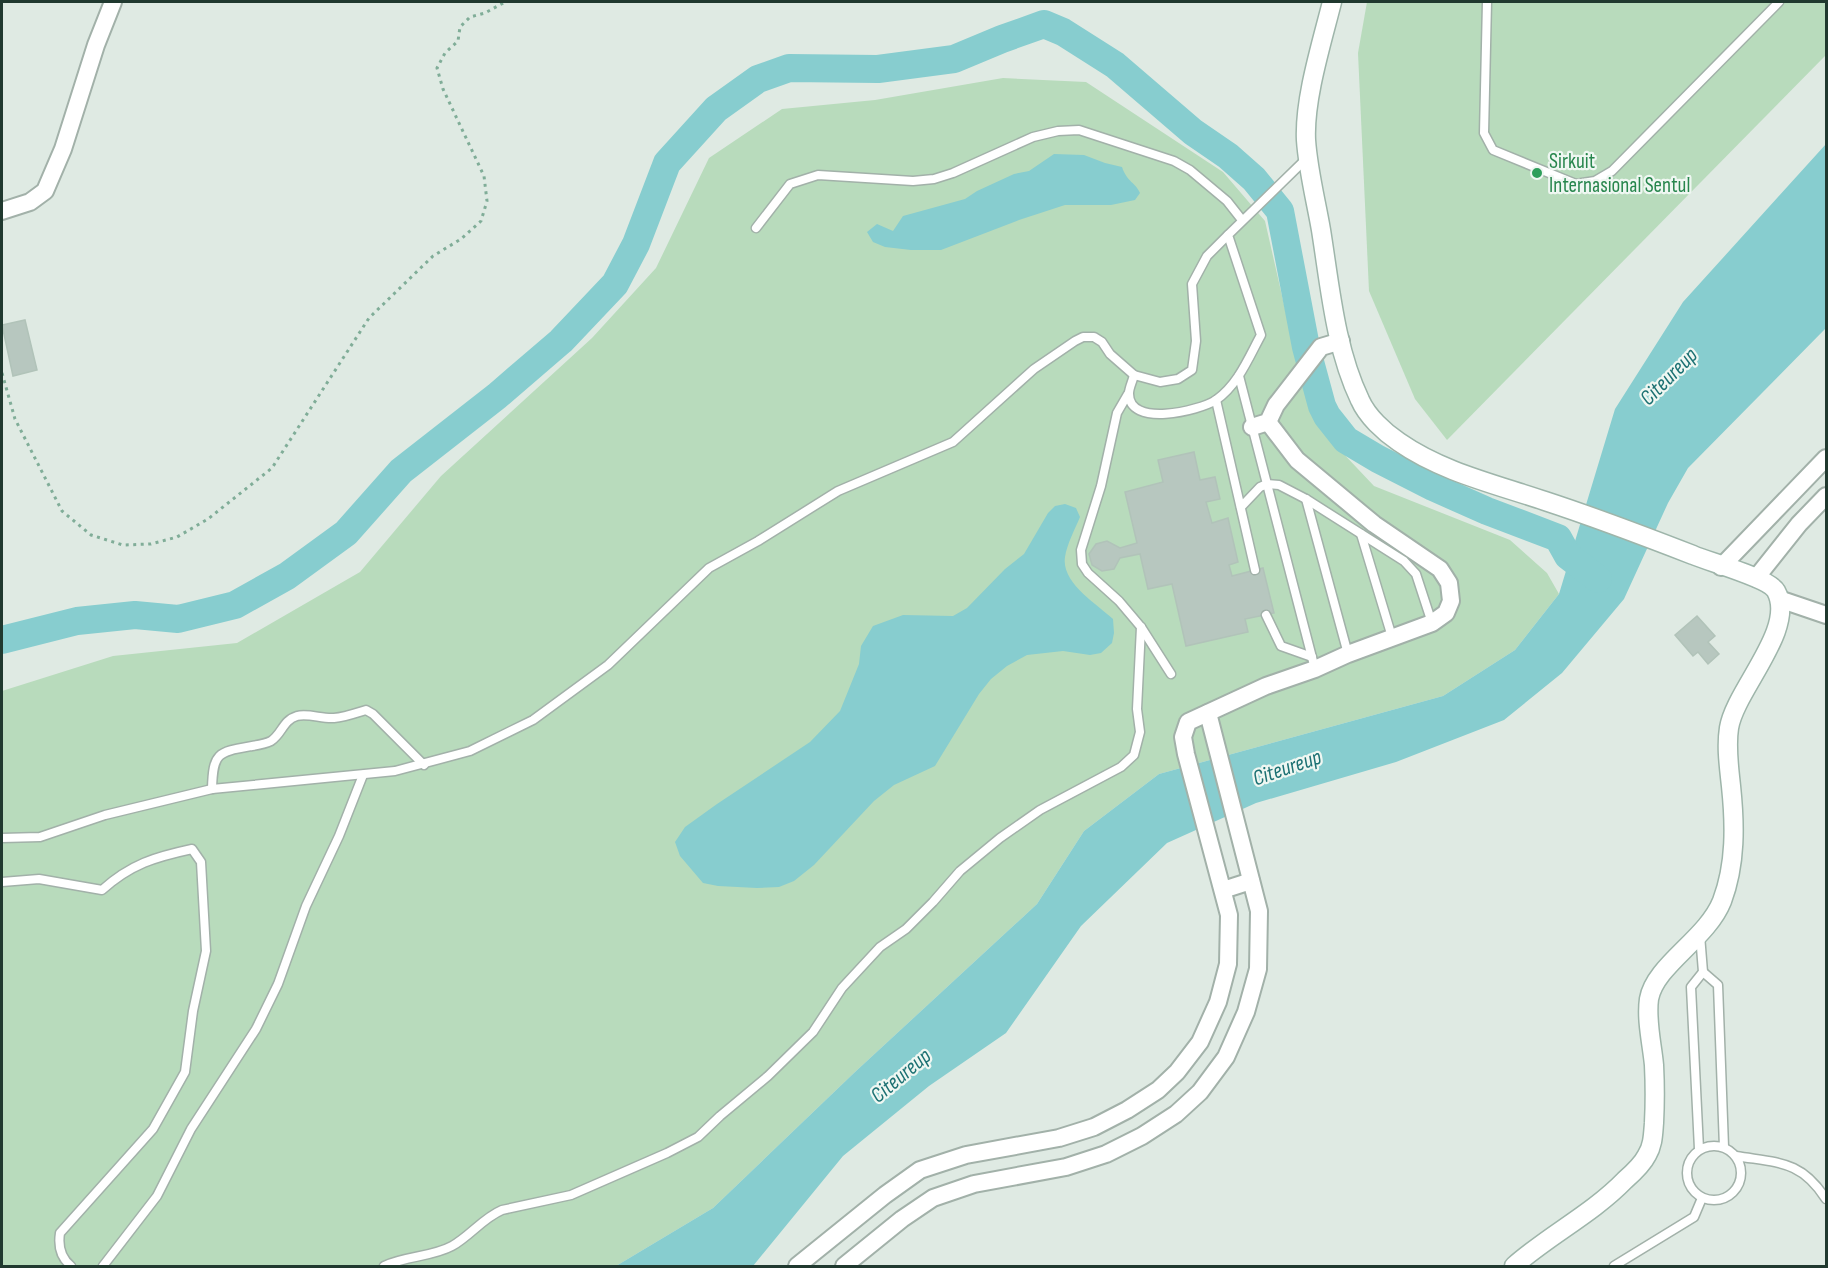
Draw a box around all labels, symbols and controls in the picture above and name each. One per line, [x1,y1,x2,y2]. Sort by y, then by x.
place label: Sirkuit Internasional Sentul [1549,149,1690,198]
marker: Sirkuit Internasional Sentul [1530,166,1544,180]
water label: Citeureup [1634,342,1704,412]
water label: Citeureup [1249,744,1325,792]
water label: Citeureup [865,1043,937,1109]

